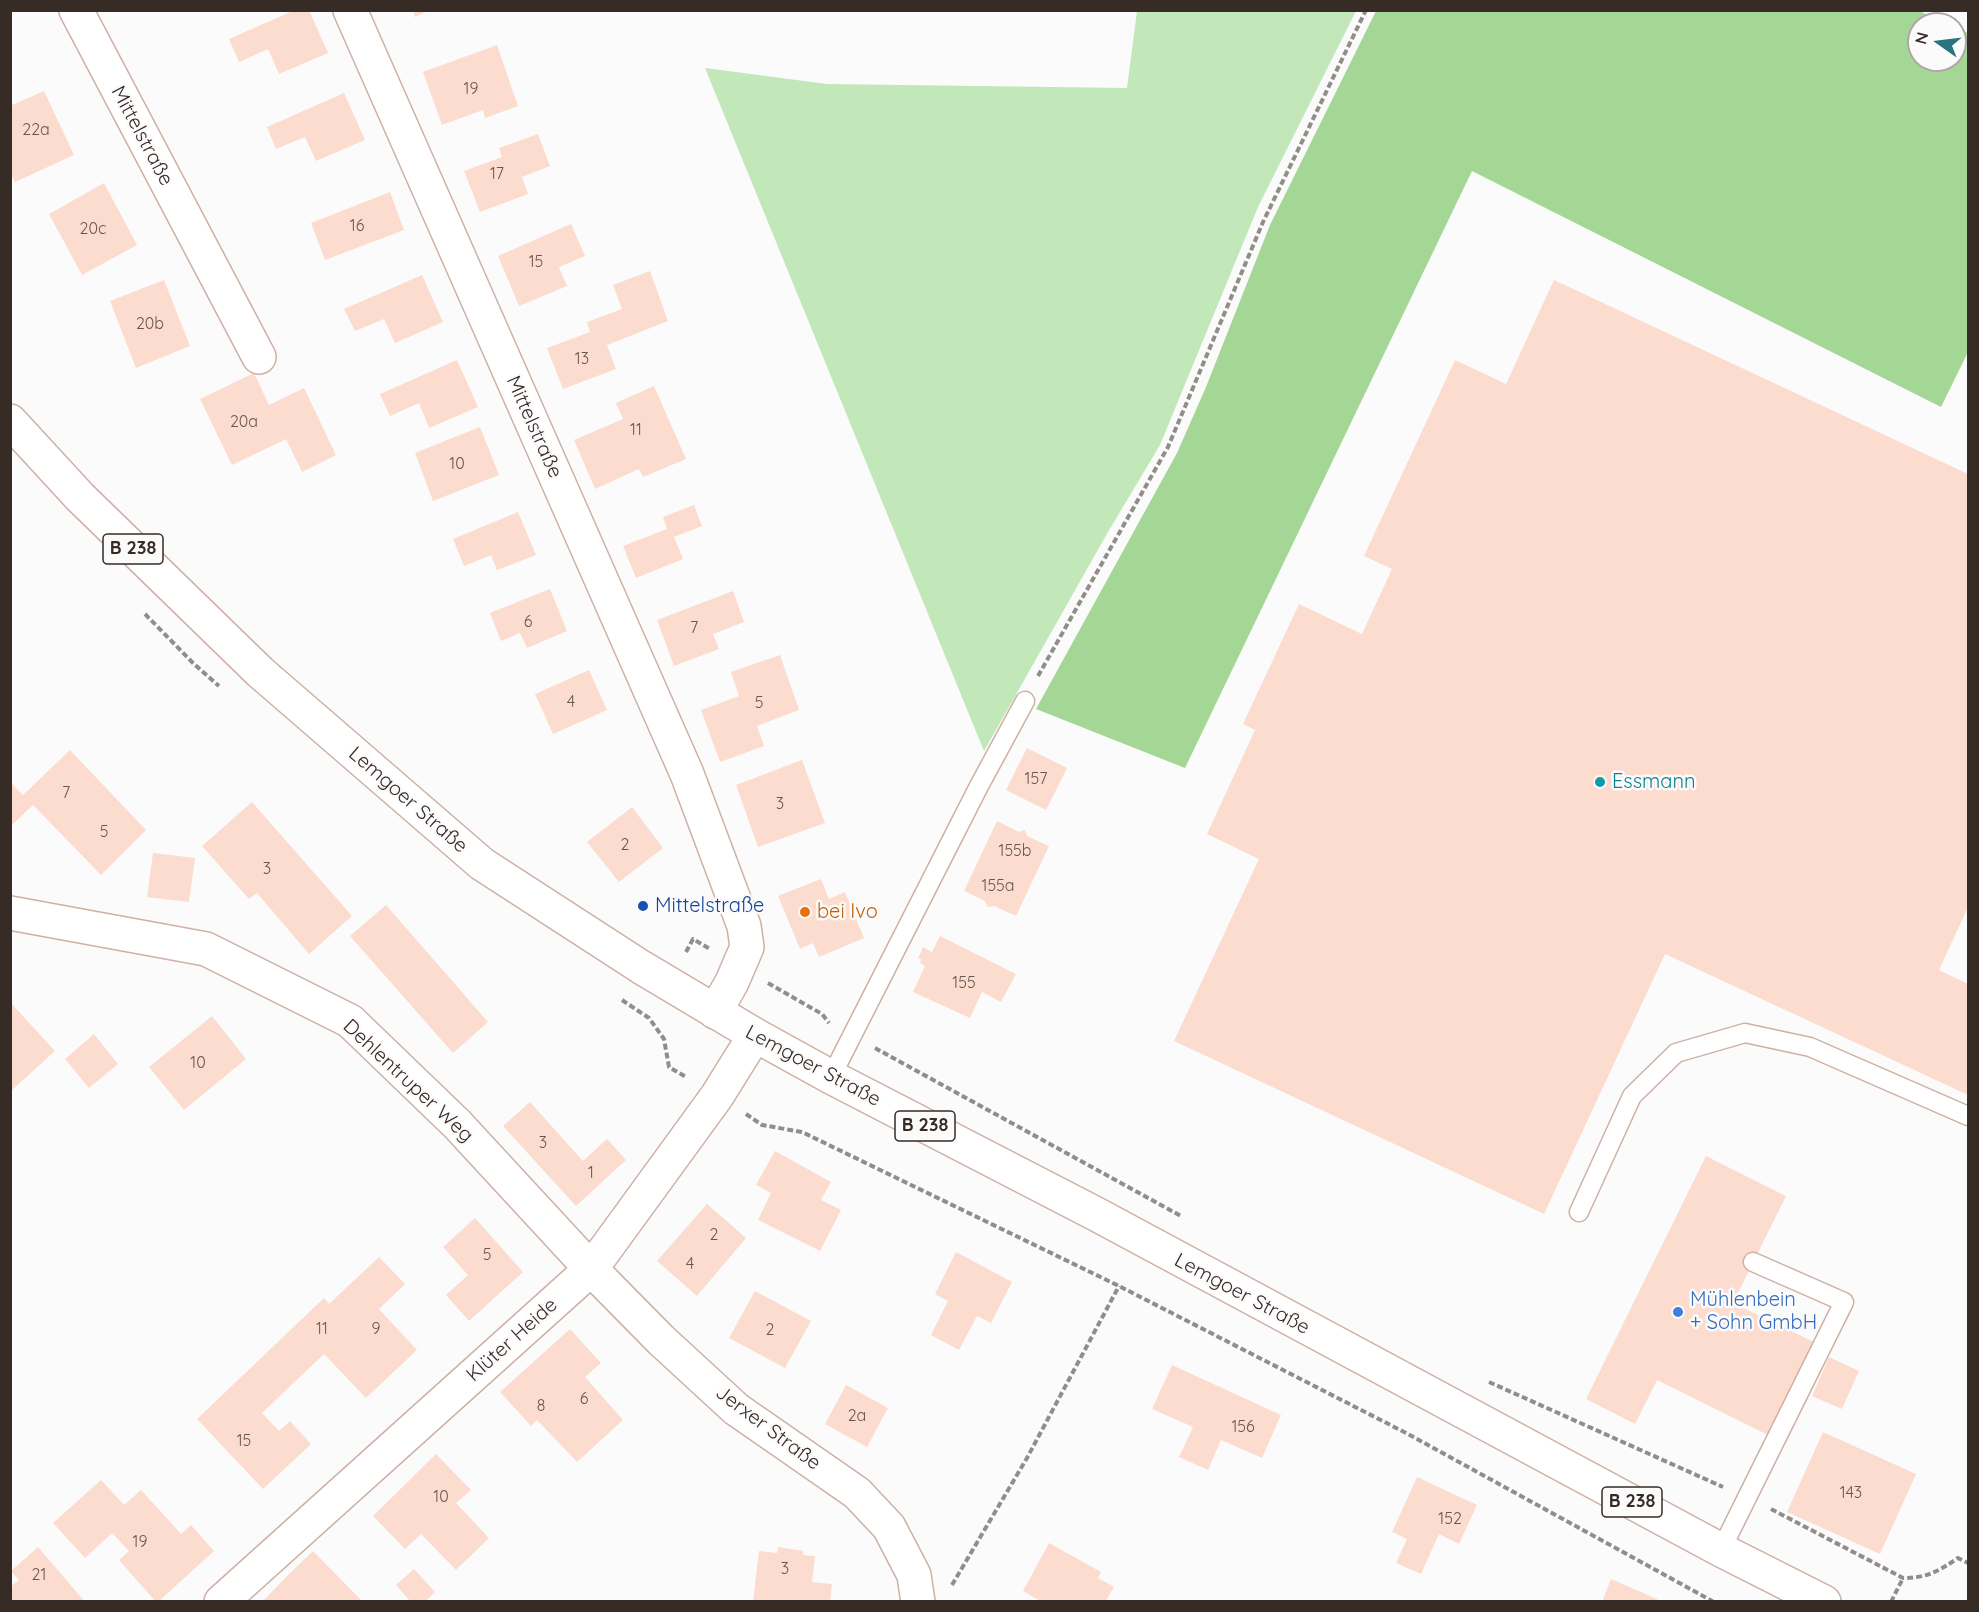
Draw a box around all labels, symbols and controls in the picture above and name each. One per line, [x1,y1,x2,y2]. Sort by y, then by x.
north arrow [1907,12,1967,72]
text: N [1910,30,1933,46]
house number: 19 [464,79,478,99]
street label: Mittelstraße [106,82,178,190]
house number: 22a [22,120,50,140]
house number: 17 [490,164,504,184]
house number: 16 [350,216,364,236]
house number: 20c [80,219,106,239]
house number: 15 [529,252,543,272]
house number: 20b [136,314,164,334]
house number: 13 [575,349,589,369]
street label: Mittelstraße [501,372,567,482]
house number: 20a [230,412,258,432]
house number: 11 [630,420,642,440]
house number: 10 [449,454,465,474]
road number: B 238 [103,534,163,564]
house number: 6 [524,612,532,632]
house number: 7 [690,618,698,638]
house number: 4 [567,692,575,712]
house number: 5 [755,693,763,713]
street label: Lemgoer Straße [344,742,472,858]
house number: 157 [1025,769,1047,789]
place label: Essmann [1612,770,1696,794]
marker: Essmann [1593,775,1607,789]
house number: 7 [62,783,70,803]
house number: 3 [776,794,784,814]
house number: 5 [100,822,108,842]
house number: 2 [621,835,629,855]
house number: 155b [998,841,1032,861]
house number: 3 [263,859,271,879]
house number: 155a [981,876,1015,896]
place label: Mittelstraße [655,894,764,918]
marker: Mittelstraße [636,899,650,913]
place label: bei Ivo [817,900,878,924]
marker: bei Ivo [798,905,812,919]
house number: 155 [952,973,976,993]
street label: Dehlentruper Weg [338,1014,478,1148]
street label: Lemgoer Straße [741,1020,885,1112]
house number: 10 [190,1053,206,1073]
road number: B 238 [895,1111,955,1141]
house number: 3 [539,1133,547,1153]
house number: 1 [588,1163,594,1183]
house number: 2 [710,1225,718,1245]
house number: 5 [483,1245,491,1265]
street label: Lemgoer Straße [1170,1248,1314,1340]
house number: 4 [686,1254,694,1274]
place label: Mühlenbein + Sohn GmbH [1690,1288,1817,1335]
street label: Klüter Heide [462,1293,562,1387]
marker: Mühlenbein + Sohn GmbH [1671,1305,1685,1319]
house number: 11 [316,1319,328,1339]
house number: 9 [372,1319,380,1339]
house number: 2 [766,1320,774,1340]
street label: Jerxer Straße [711,1381,825,1475]
house number: 6 [580,1389,588,1409]
house number: 8 [537,1396,545,1416]
house number: 2a [848,1406,866,1426]
house number: 156 [1231,1417,1255,1437]
house number: 15 [237,1431,251,1451]
house number: 143 [1840,1483,1862,1503]
house number: 10 [433,1487,449,1507]
road number: B 238 [1602,1487,1662,1517]
house number: 152 [1438,1509,1462,1529]
house number: 19 [133,1532,147,1552]
house number: 3 [781,1559,789,1579]
house number: 21 [32,1565,46,1585]

